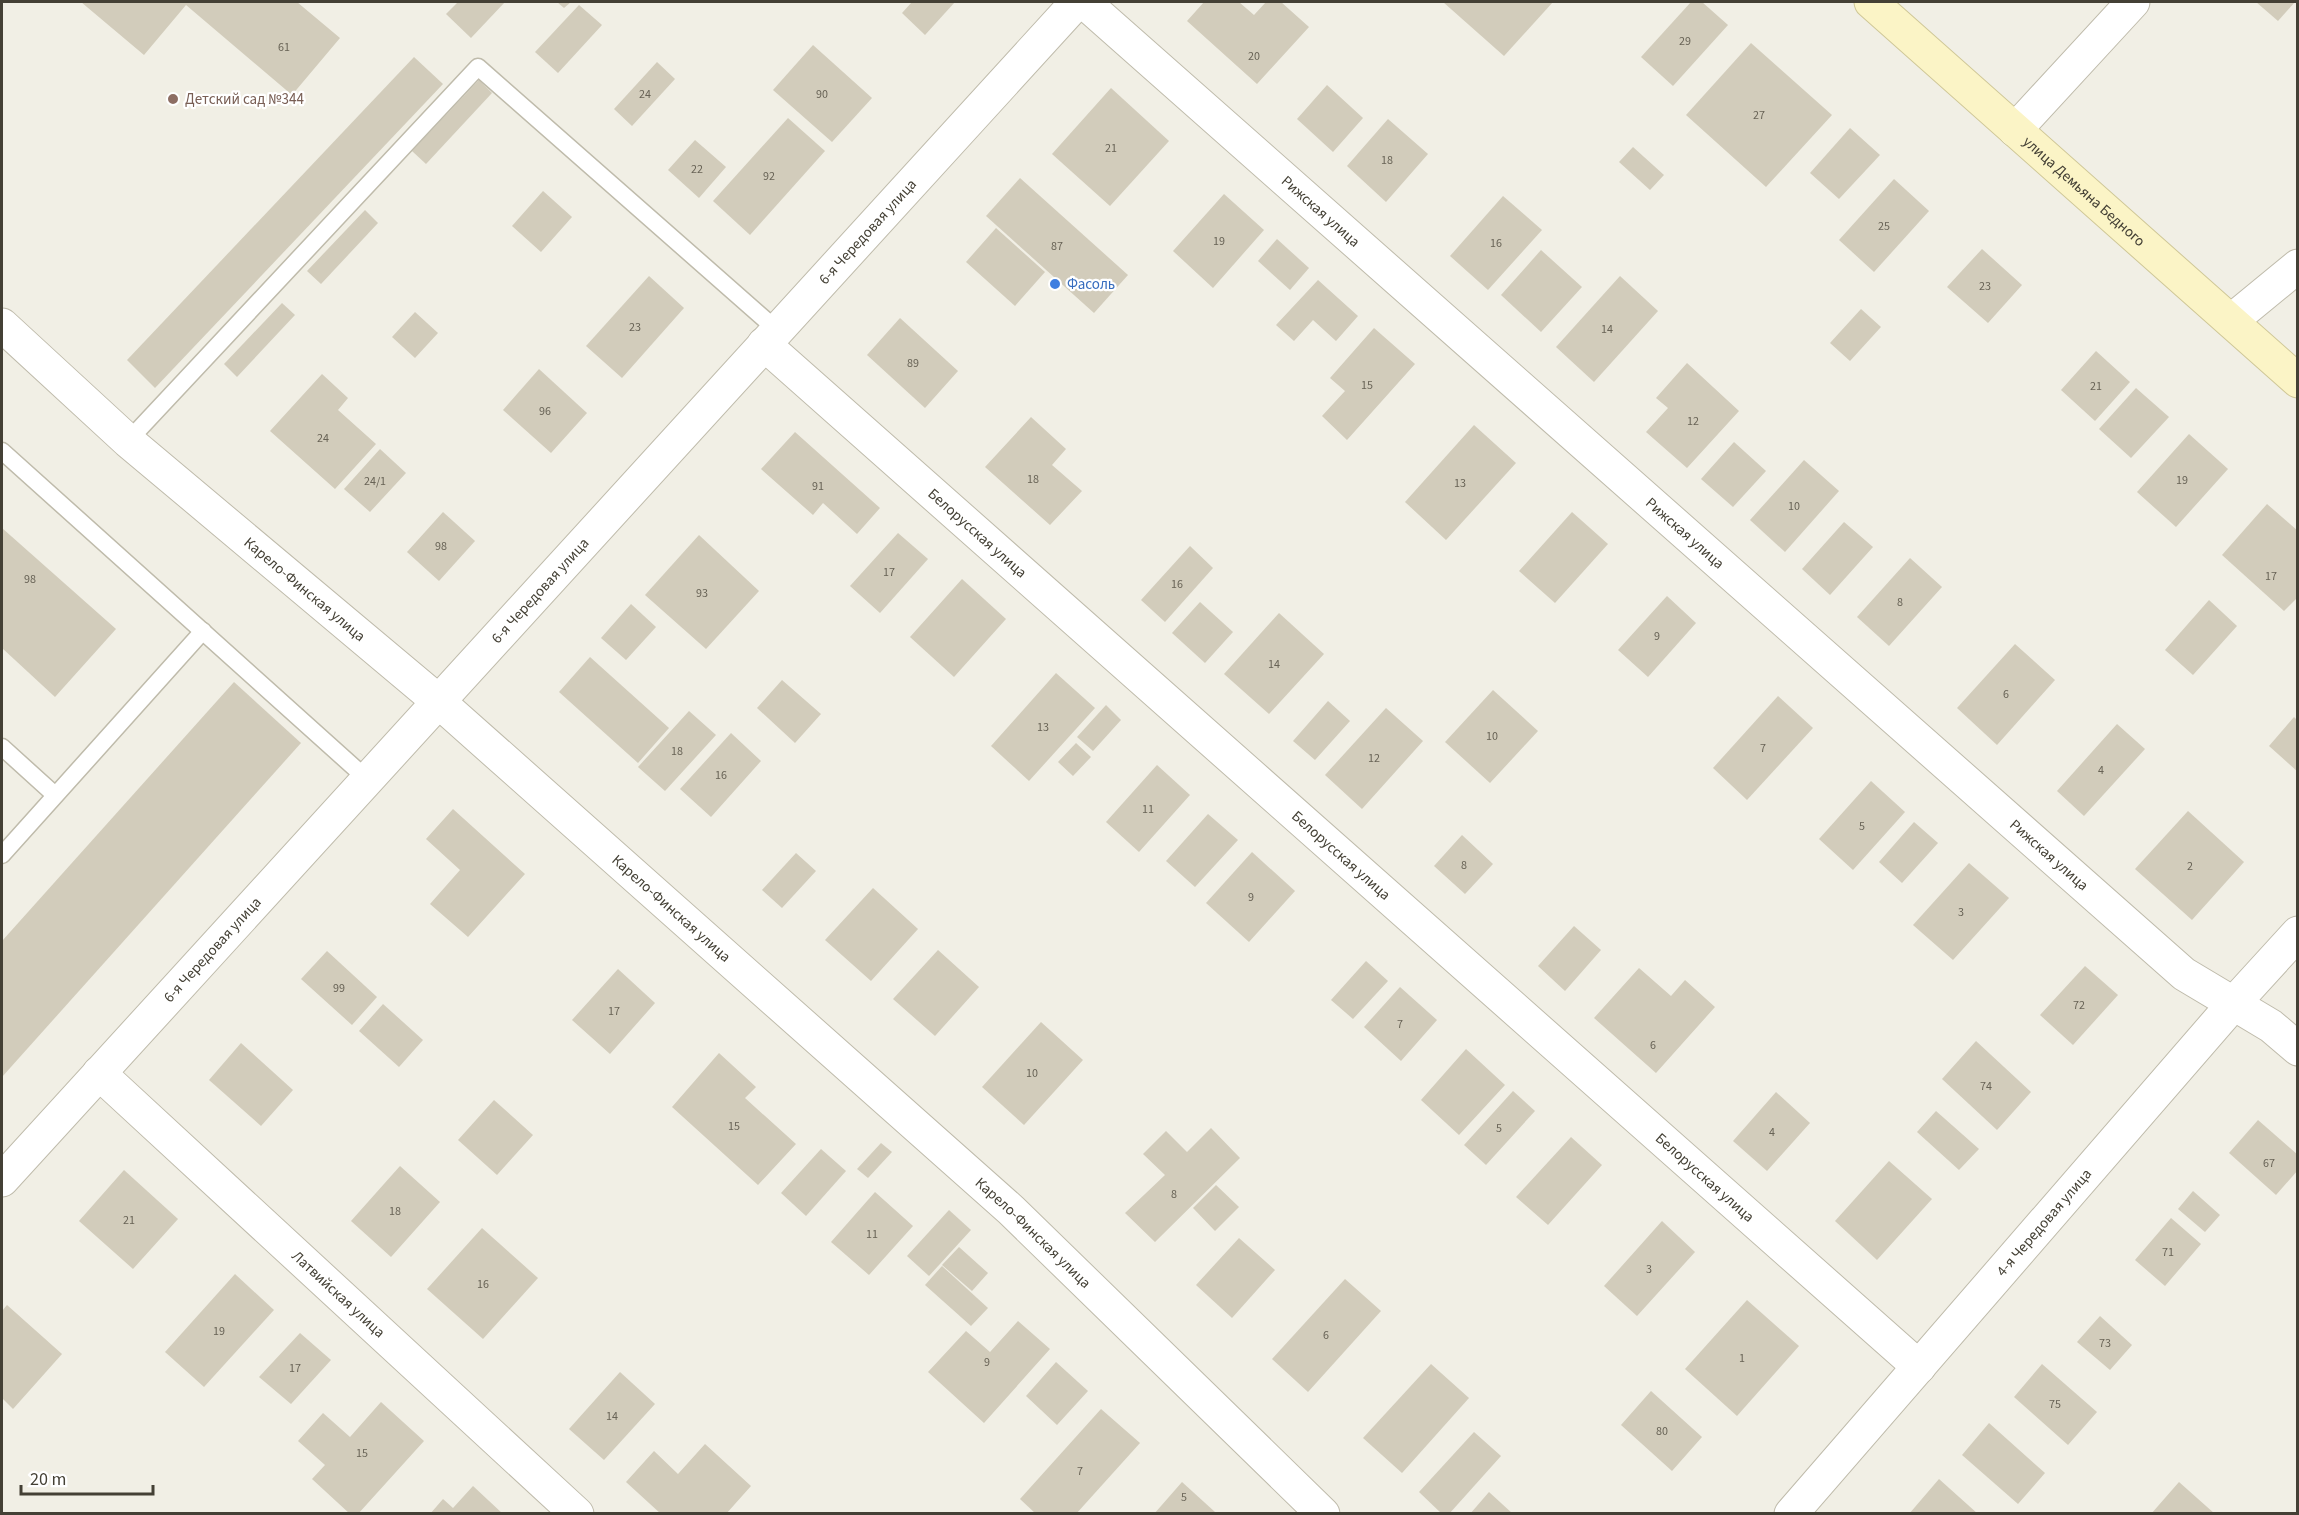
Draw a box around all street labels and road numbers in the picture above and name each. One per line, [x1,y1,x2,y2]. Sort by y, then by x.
street label: улица Демьяна Бедного [2018,131,2150,251]
street label: Рижская улица [1277,171,1365,252]
street label: 6-я Чередовая улица [814,174,921,289]
street label: Белорусская улица [923,483,1031,583]
street label: Рижская улица [1641,492,1729,574]
street label: Карело-Финская улица [240,532,370,646]
street label: 6-я Чередовая улица [486,533,594,648]
street label: Белорусская улица [1287,806,1395,905]
street label: Рижская улица [2005,814,2093,895]
street label: Карело-Финская улица [607,850,735,967]
street label: 6-я Чередовая улица [159,892,266,1007]
street label: Белорусская улица [1651,1128,1759,1227]
street label: 4-я Чередовая улица [1991,1164,2097,1281]
street label: Карело-Финская улица [971,1173,1096,1293]
street label: Латвийская улица [287,1246,390,1342]

